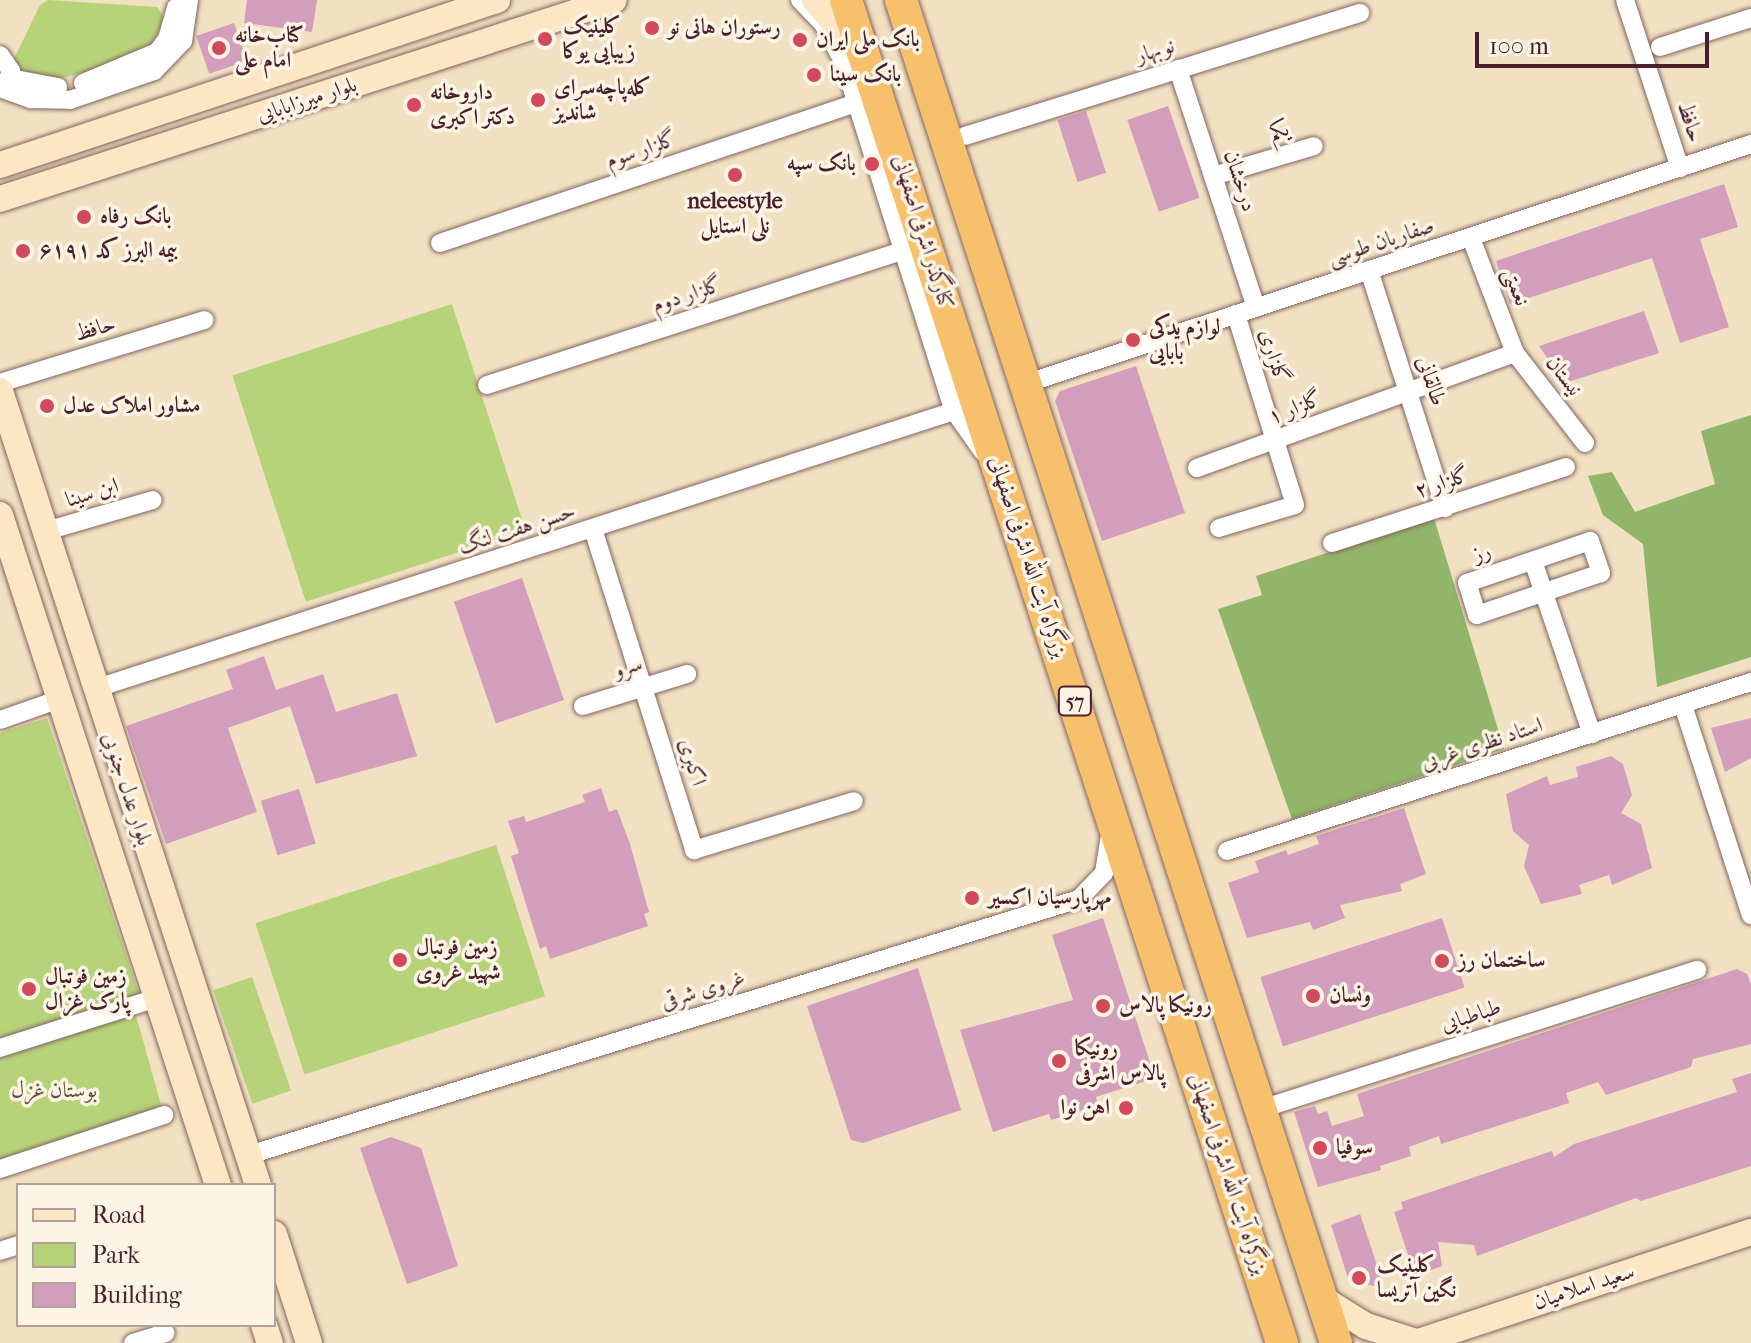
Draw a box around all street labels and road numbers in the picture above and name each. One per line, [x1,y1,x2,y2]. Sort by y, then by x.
street label: نوبهار [1132,33,1178,69]
street label: بلوار میرزابابایی [254,71,360,129]
street label: حافظ [1671,98,1709,146]
street label: یکم [1266,116,1292,146]
street label: گلزار سوم [602,126,680,174]
street label: درخشان [1218,147,1262,215]
street label: کنارگذر اشرفی اصفهانی [887,152,959,312]
street label: صفاریان طوسی [1324,212,1438,272]
street label: نعمتی [1497,264,1535,310]
street label: گلزار دوم [649,271,725,319]
street label: حافظ [71,310,119,348]
street label: گلزاری [1253,326,1295,386]
street label: نیستان [1540,350,1588,402]
street label: طالقانی [1411,353,1451,409]
street label: گلزار ۱ [1264,386,1326,430]
street label: بزرگراه آیت الله اشرفی اصفهانی [983,453,1073,661]
street label: گلزار ۲ [1411,462,1473,504]
street label: ابن سینا [62,472,122,514]
street label: حسن هفت لنگ [455,498,579,560]
street label: رز [1469,538,1495,568]
street label: سرو [610,650,646,684]
road number: 57 [1057,685,1093,717]
street label: استاد نظری غربی [1418,712,1546,776]
street label: بلوار عدل جنوبی [96,729,158,849]
street label: اکبری [672,735,712,789]
street label: غروی شرقی [658,965,748,1015]
street label: طباطبایی [1437,994,1505,1038]
street label: بزرگراه آیت الله اشرفی اصفهانی [1183,1070,1273,1278]
street label: سعید اسلامیان [1530,1258,1638,1316]

